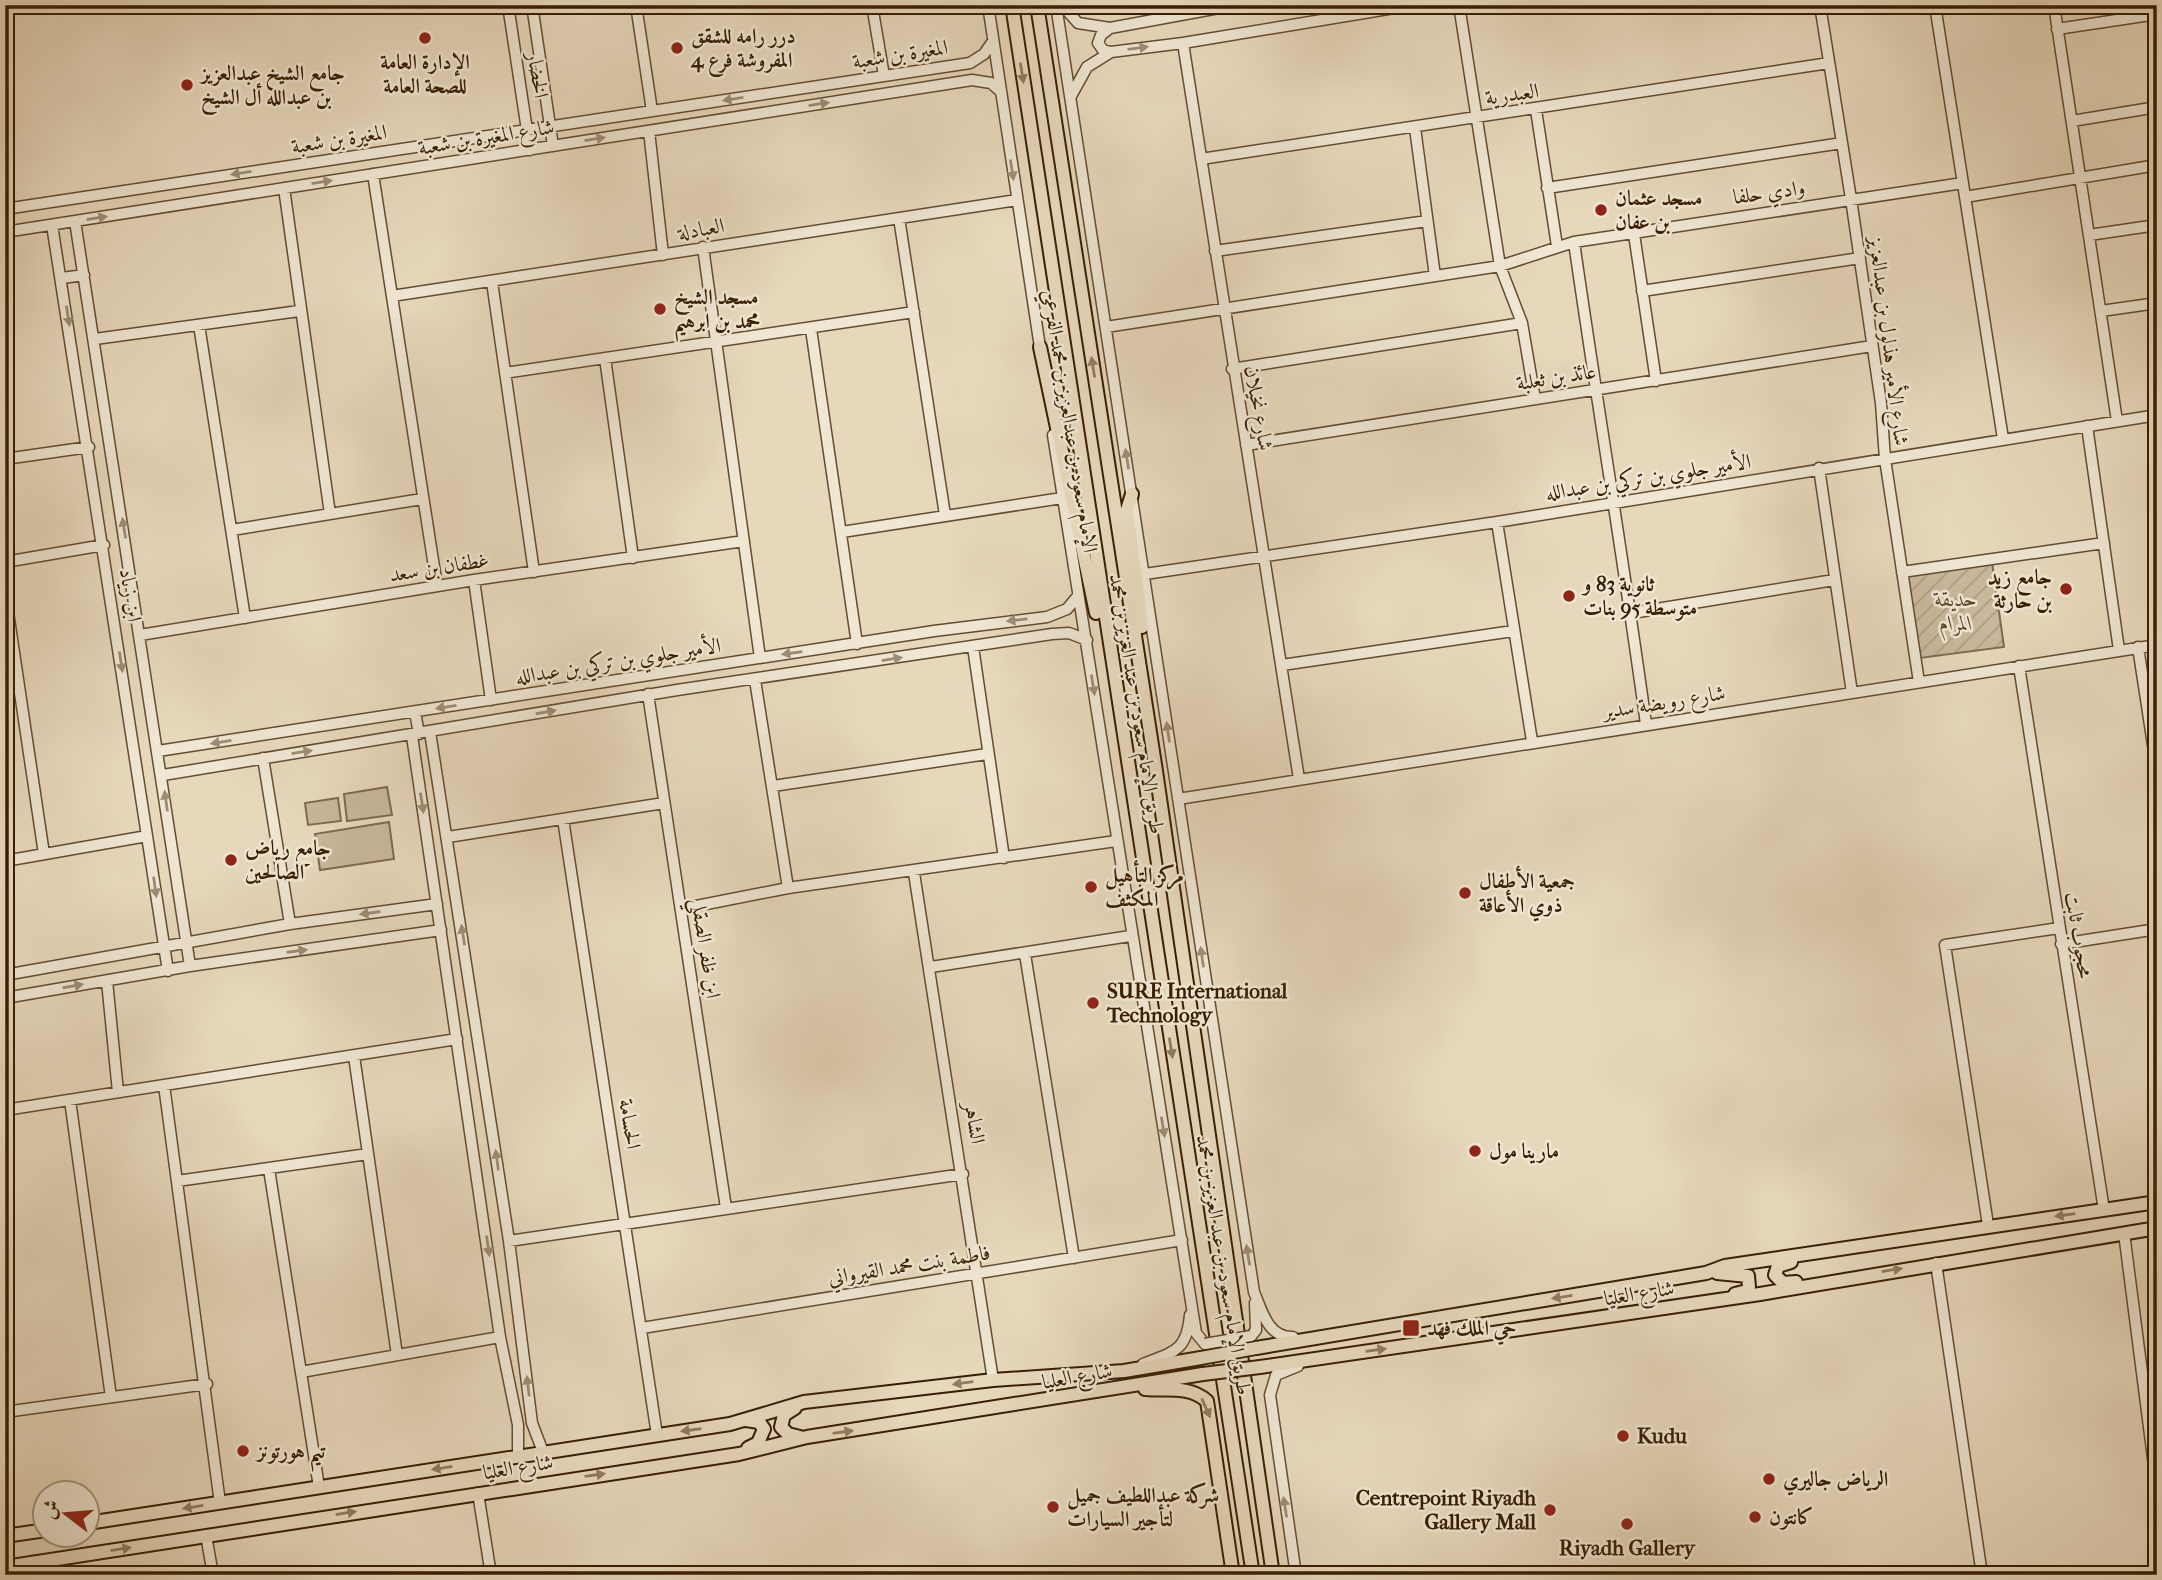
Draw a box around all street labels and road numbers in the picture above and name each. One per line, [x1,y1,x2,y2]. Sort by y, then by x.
street label: المغيرة بن شعبة [851,35,950,74]
street label: الخضار [522,48,553,100]
street label: العبدرية [1484,78,1540,111]
street label: شارع المغيرة بن شعبة [416,114,557,166]
street label: المغيرة بن شعبة [290,120,389,159]
street label: وادي حلفا [1731,175,1807,213]
street label: العبادلة [675,213,726,246]
street label: شارع الأمير هذلول بن عبدالعزيز [1858,233,1917,448]
street label: الإمام سعود بن عبدالعزيز بن محمد الفرعي [1031,288,1103,555]
street label: عائذ بن ثعلبة [1514,359,1598,396]
street label: شارع نخيلان [1234,364,1278,454]
street label: الأمير جلوي بن تركي بن عبدالله [1543,446,1753,510]
street label: غطفان بن سعد [387,547,491,587]
street label: ابن زياد [114,566,147,624]
street label: طريق الإمام سعود بن عبد العزيز بن محمد [1099,572,1169,837]
street label: الأمير جلوي بن تركي بن عبدالله [513,630,723,694]
street label: شارع رويضة سدير [1599,680,1728,730]
street label: محجوب ثابت [2059,890,2098,980]
street label: ابن ظفر الصقلي [678,896,726,1001]
street label: الحسامة [614,1097,646,1151]
street label: الشاهر [959,1099,990,1146]
street label: طريق الإمام سعود بن عبد العزيز بن محمد [1186,1133,1256,1398]
street label: فاطمة بنت محمد القيرواني [826,1240,993,1295]
street label: شارع العليا [1602,1276,1677,1316]
street label: شارع العليا [1040,1358,1115,1400]
street label: شارع العليا [481,1450,556,1490]

